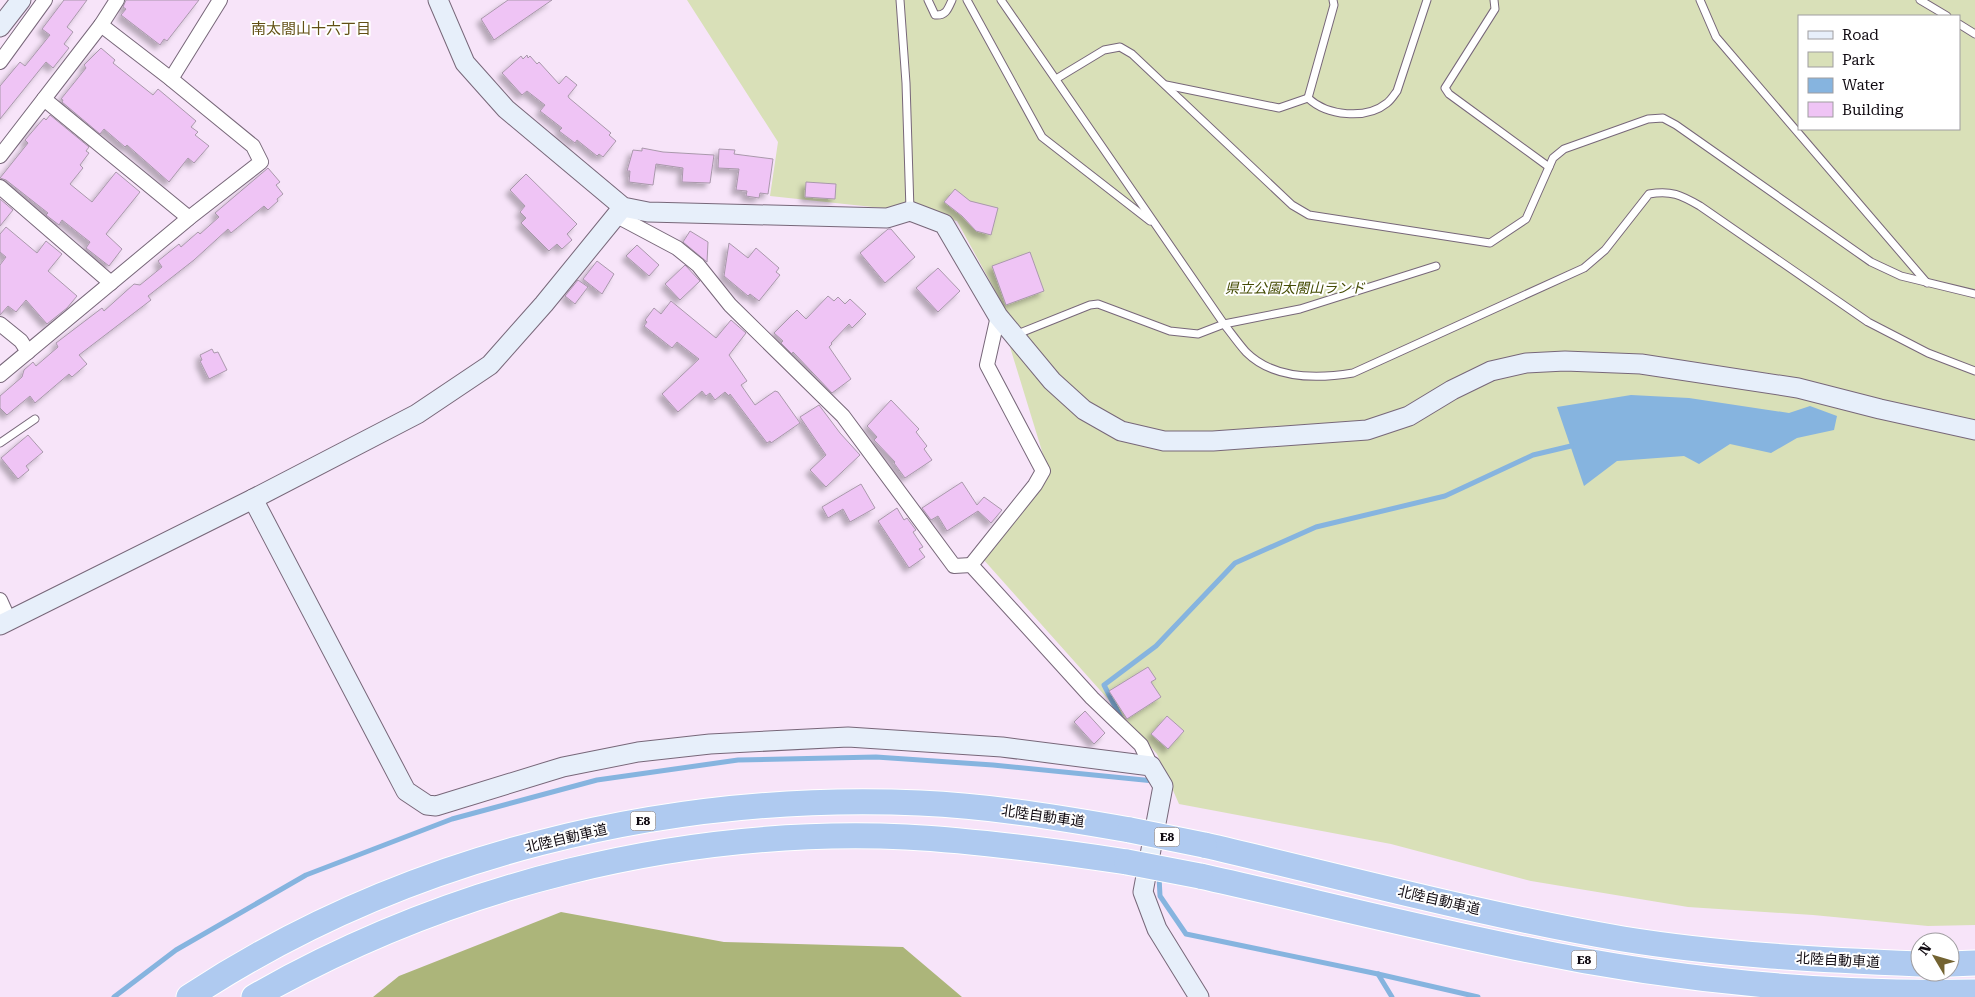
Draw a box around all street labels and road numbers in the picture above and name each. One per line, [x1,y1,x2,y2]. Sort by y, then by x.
street label: 北陸自動車道 [1000,802,1086,830]
road number: E8 [630,811,656,830]
street label: 北陸自動車道 [523,821,609,855]
road number: E8 [1154,828,1180,846]
street label: 北陸自動車道 [1396,883,1482,917]
road number: E8 [1572,950,1596,970]
street label: 北陸自動車道 [1796,950,1880,970]

